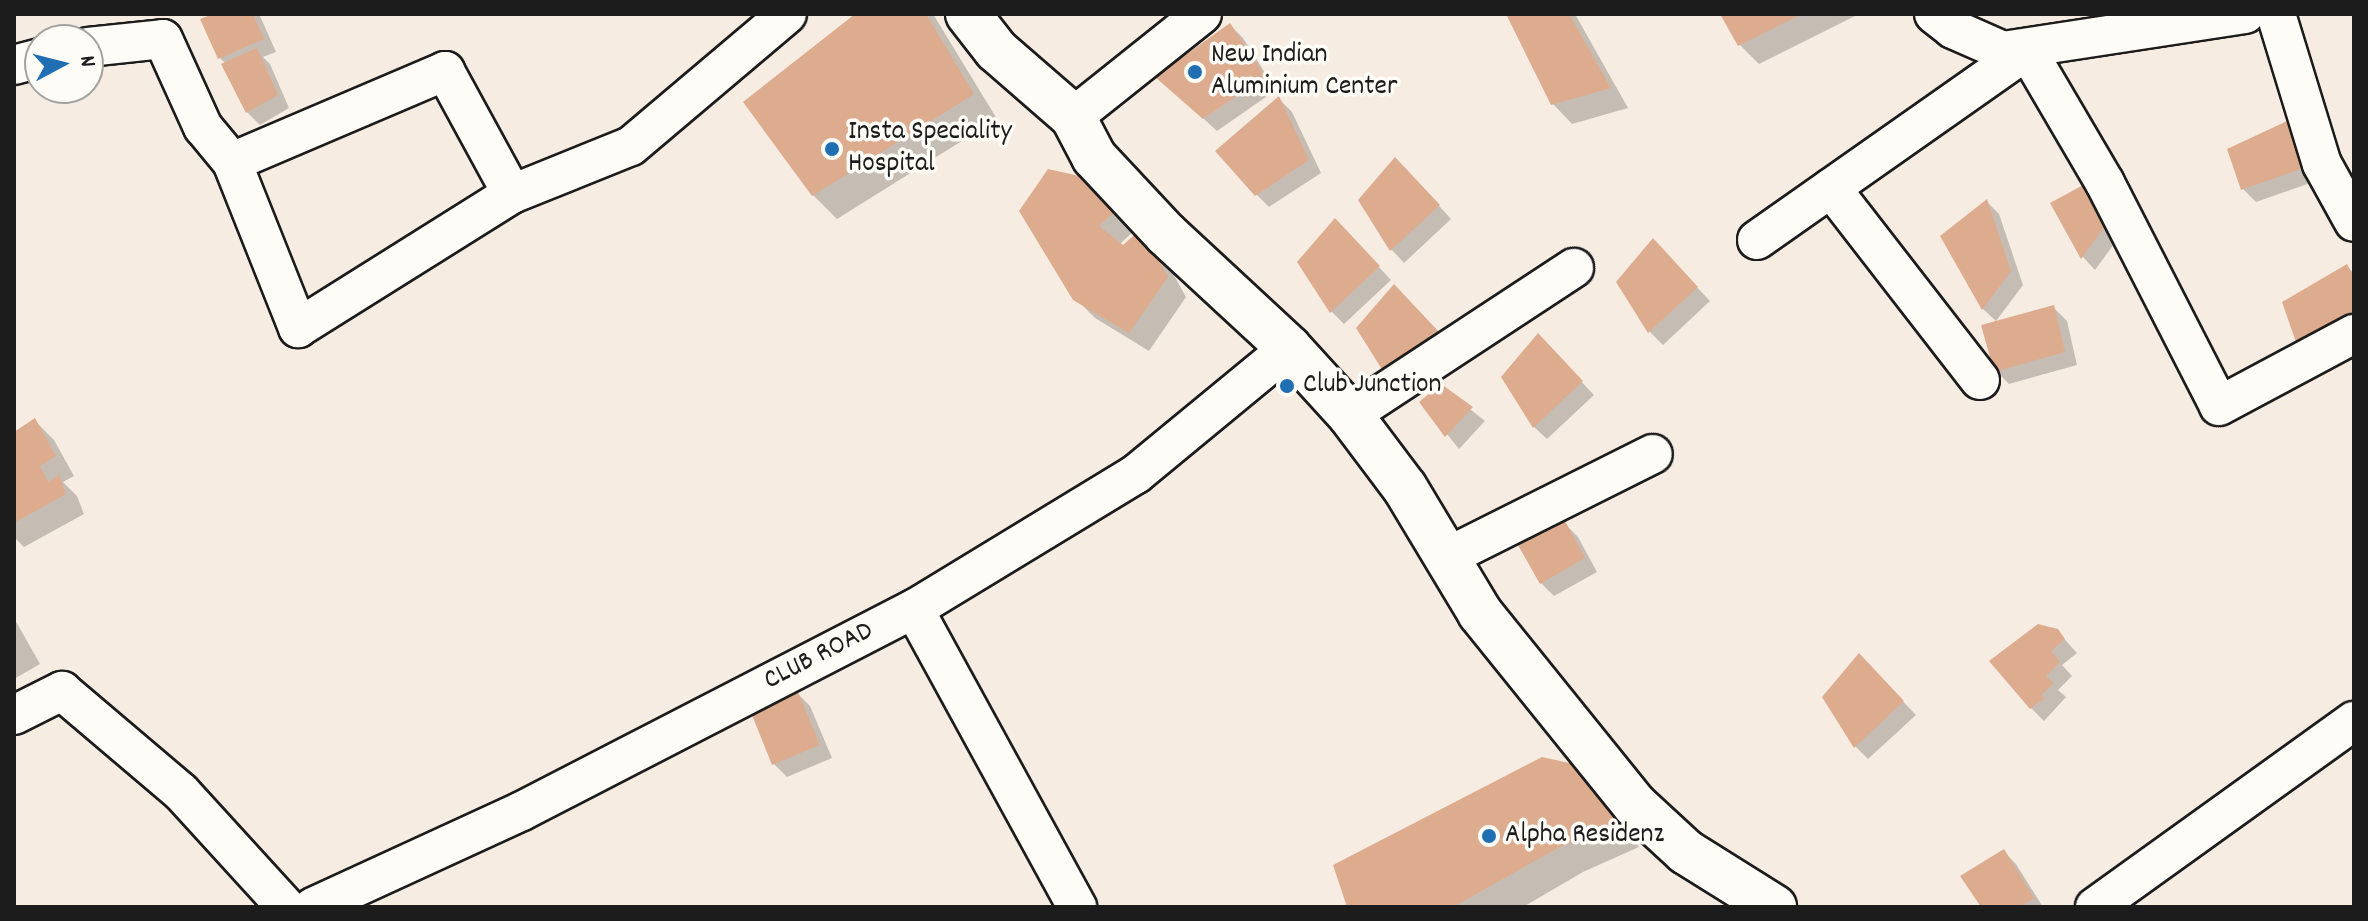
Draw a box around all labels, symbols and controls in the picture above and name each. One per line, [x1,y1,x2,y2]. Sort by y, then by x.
north arrow [24,24,104,104]
place label: New Indian Aluminium Center [1211,39,1397,105]
text: N [70,54,102,69]
marker: New Indian Aluminium Center [1186,63,1204,81]
place label: Insta Speciality Hospital [848,116,1012,182]
marker: Insta Speciality Hospital [823,140,841,158]
place label: Club Junction [1303,369,1441,403]
marker: Club Junction [1278,377,1296,395]
street label: CLUB ROAD [759,615,879,699]
place label: Alpha Residenz [1505,819,1664,853]
marker: Alpha Residenz [1480,827,1498,845]

